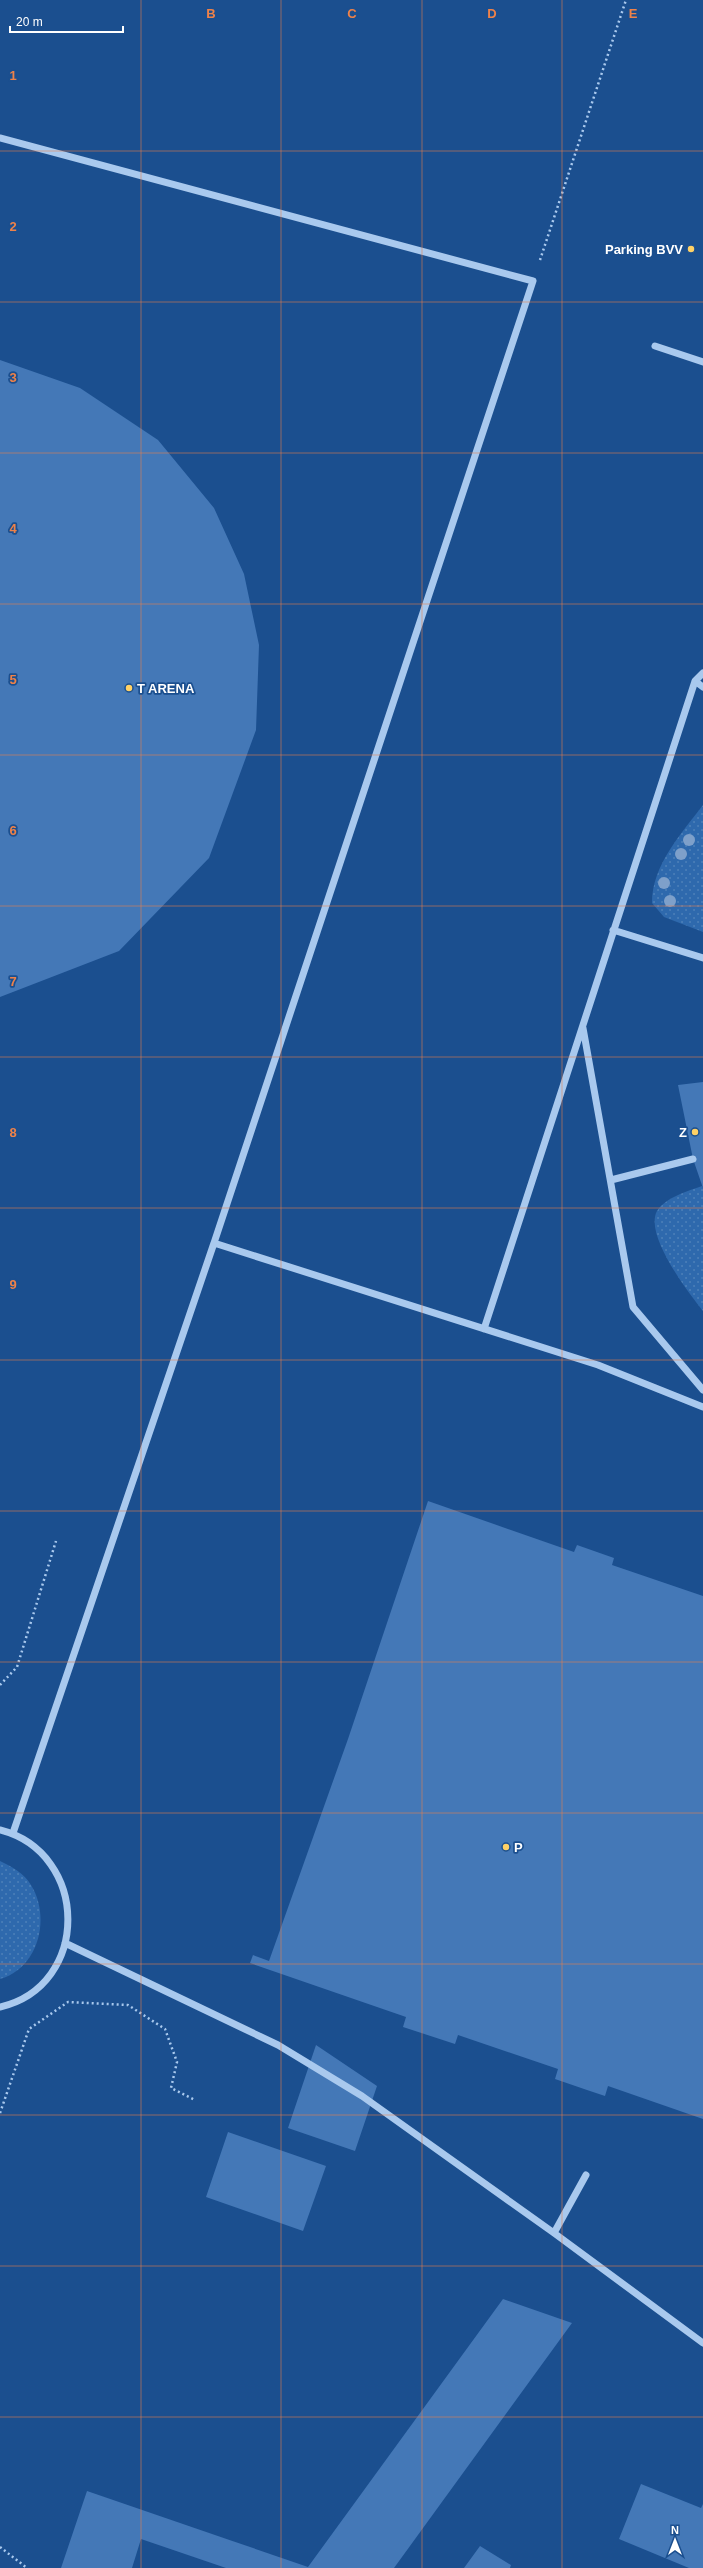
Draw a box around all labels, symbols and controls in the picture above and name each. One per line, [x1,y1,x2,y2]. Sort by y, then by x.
text: B [206,6,216,21]
text: C [347,6,357,21]
text: D [487,6,497,21]
text: E [629,6,638,21]
scale bar [10,8,123,34]
text: 20 m [16,15,43,29]
text: 1 [9,68,17,83]
text: 2 [9,219,17,234]
place label: Parking BVV [605,242,683,257]
marker: Parking BVV [686,244,696,254]
text: 3 [9,370,17,385]
text: 4 [9,521,17,536]
text: 5 [9,672,17,687]
place label: T ARENA [137,681,195,696]
marker: T ARENA [124,683,134,693]
text: 6 [9,823,17,838]
text: 7 [9,974,17,989]
text: 8 [9,1125,17,1140]
place label: Z [679,1125,687,1140]
marker: Z [690,1127,700,1137]
text: 9 [9,1277,17,1292]
place label: P [514,1840,523,1855]
marker: P [501,1842,511,1852]
north arrow [655,2520,695,2560]
text: N [671,2524,679,2536]

